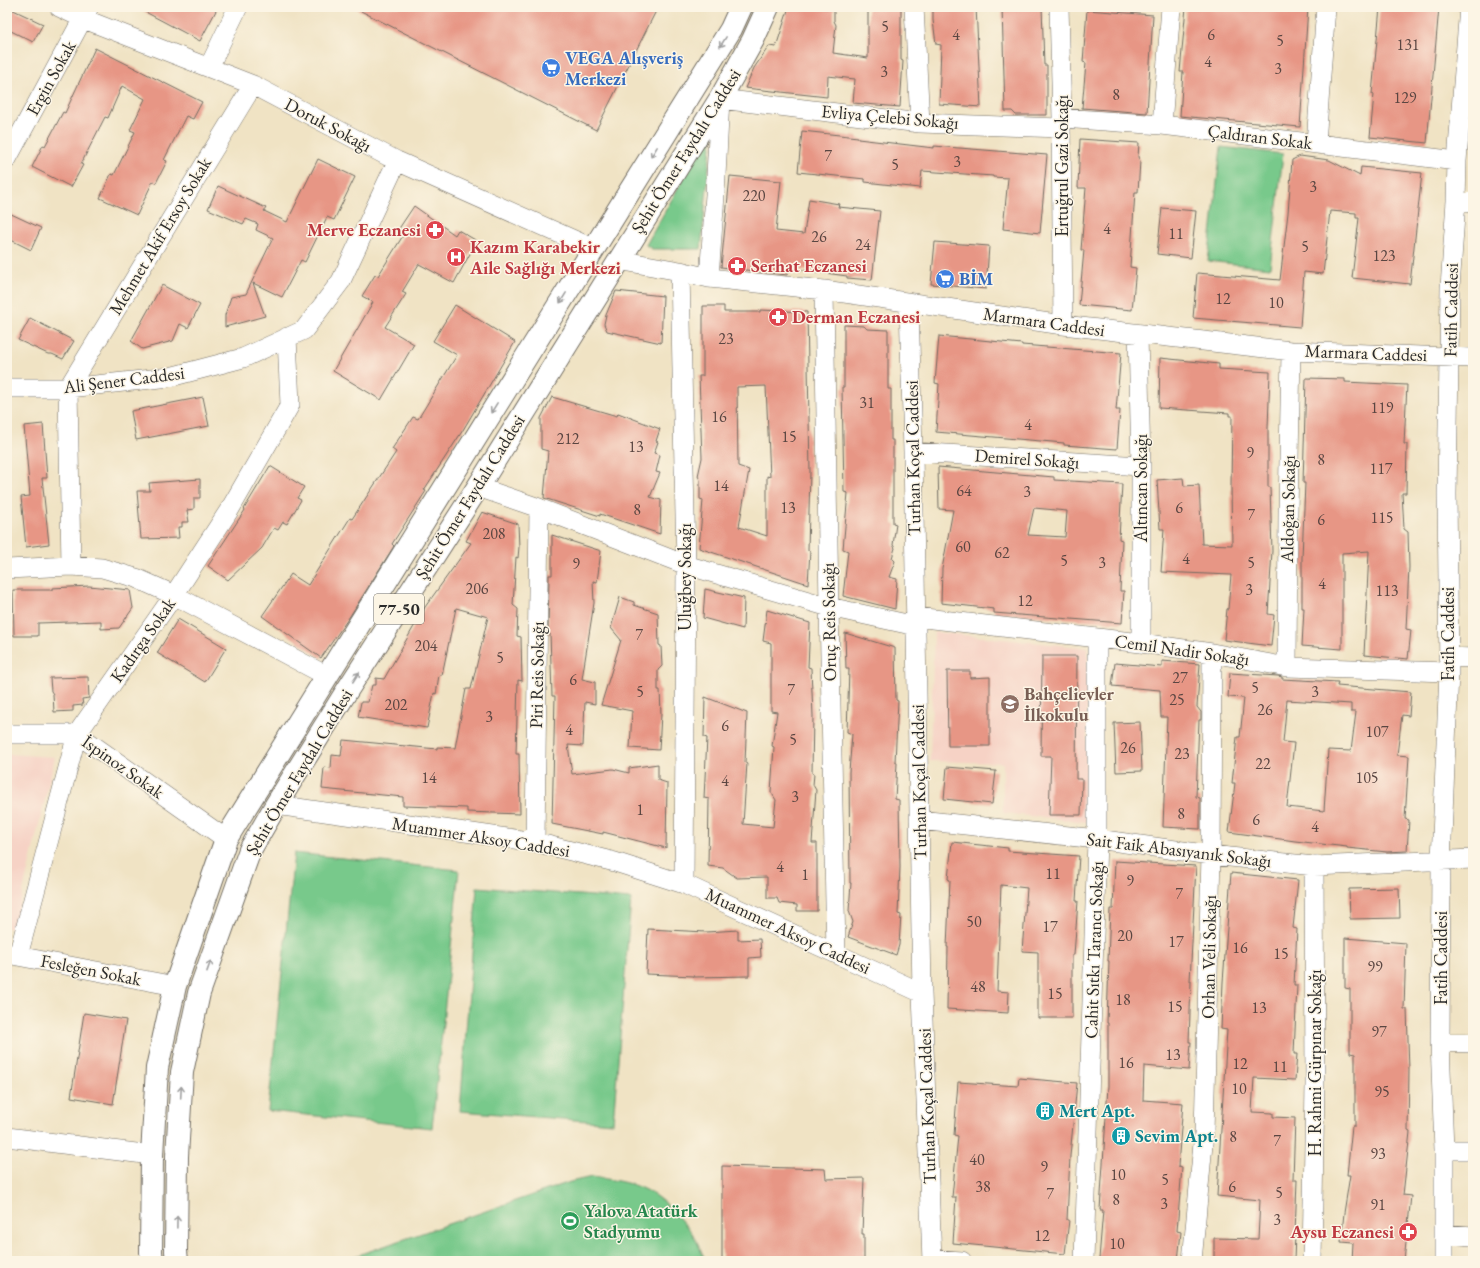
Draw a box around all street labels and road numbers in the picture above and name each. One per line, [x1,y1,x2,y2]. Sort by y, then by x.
street label: Ergin Sokak [20,36,81,119]
street label: Şehit Ömer Faydalı Caddesi [626,64,746,237]
street label: Doruk Sokağı [281,92,376,157]
street label: Ertuğrul Gazi Sokağı [1050,94,1073,237]
street label: Evliya Çelebi Sokağı [820,99,960,134]
street label: Çaldıran Sokak [1206,119,1314,154]
street label: Mehmet Akif Ersoy Sokak [103,152,216,319]
street label: Fatih Caddesi [1438,262,1463,357]
street label: Marmara Caddesi [982,302,1107,341]
street label: Marmara Caddesi [1304,339,1428,366]
street label: Ali Şener Caddesi [61,361,186,398]
street label: Turhan Koçal Caddesi [900,379,925,536]
street label: Şehit Ömer Faydalı Caddesi [410,410,530,583]
street label: Altıncan Sokağı [1129,433,1152,543]
street label: Demirel Sokağı [974,443,1081,474]
street label: Aldoğan Sokağı [1275,454,1300,564]
street label: Uluğbey Sokağı [673,523,696,631]
street label: Oruç Reis Sokağı [816,562,841,682]
street label: Fatih Caddesi [1436,586,1459,681]
street label: Kadırga Sokak [105,592,181,687]
road number: 77-50 [374,594,424,624]
street label: Piri Reis Sokağı [524,621,549,729]
street label: Cemil Nadir Sokağı [1113,629,1251,670]
street label: Şehit Ömer Faydalı Caddesi [240,684,358,859]
street label: Turhan Koçal Caddesi [906,703,931,860]
street label: İspinoz Sokak [78,730,169,804]
street label: Muammer Aksoy Caddesi [391,811,572,862]
street label: Sait Faik Abasıyanık Sokağı [1085,827,1273,872]
street label: Cahit Sıtkı Tarancı Sokağı [1079,860,1108,1039]
street label: Muammer Aksoy Caddesi [702,882,875,979]
street label: Orhan Veli Sokağı [1196,894,1221,1019]
street label: Fatih Caddesi [1429,910,1452,1005]
street label: Fesleğen Sokak [39,948,144,991]
street label: H. Rahmi Gürpınar Sokağı [1303,969,1326,1157]
street label: Turhan Koçal Caddesi [912,1027,941,1184]

